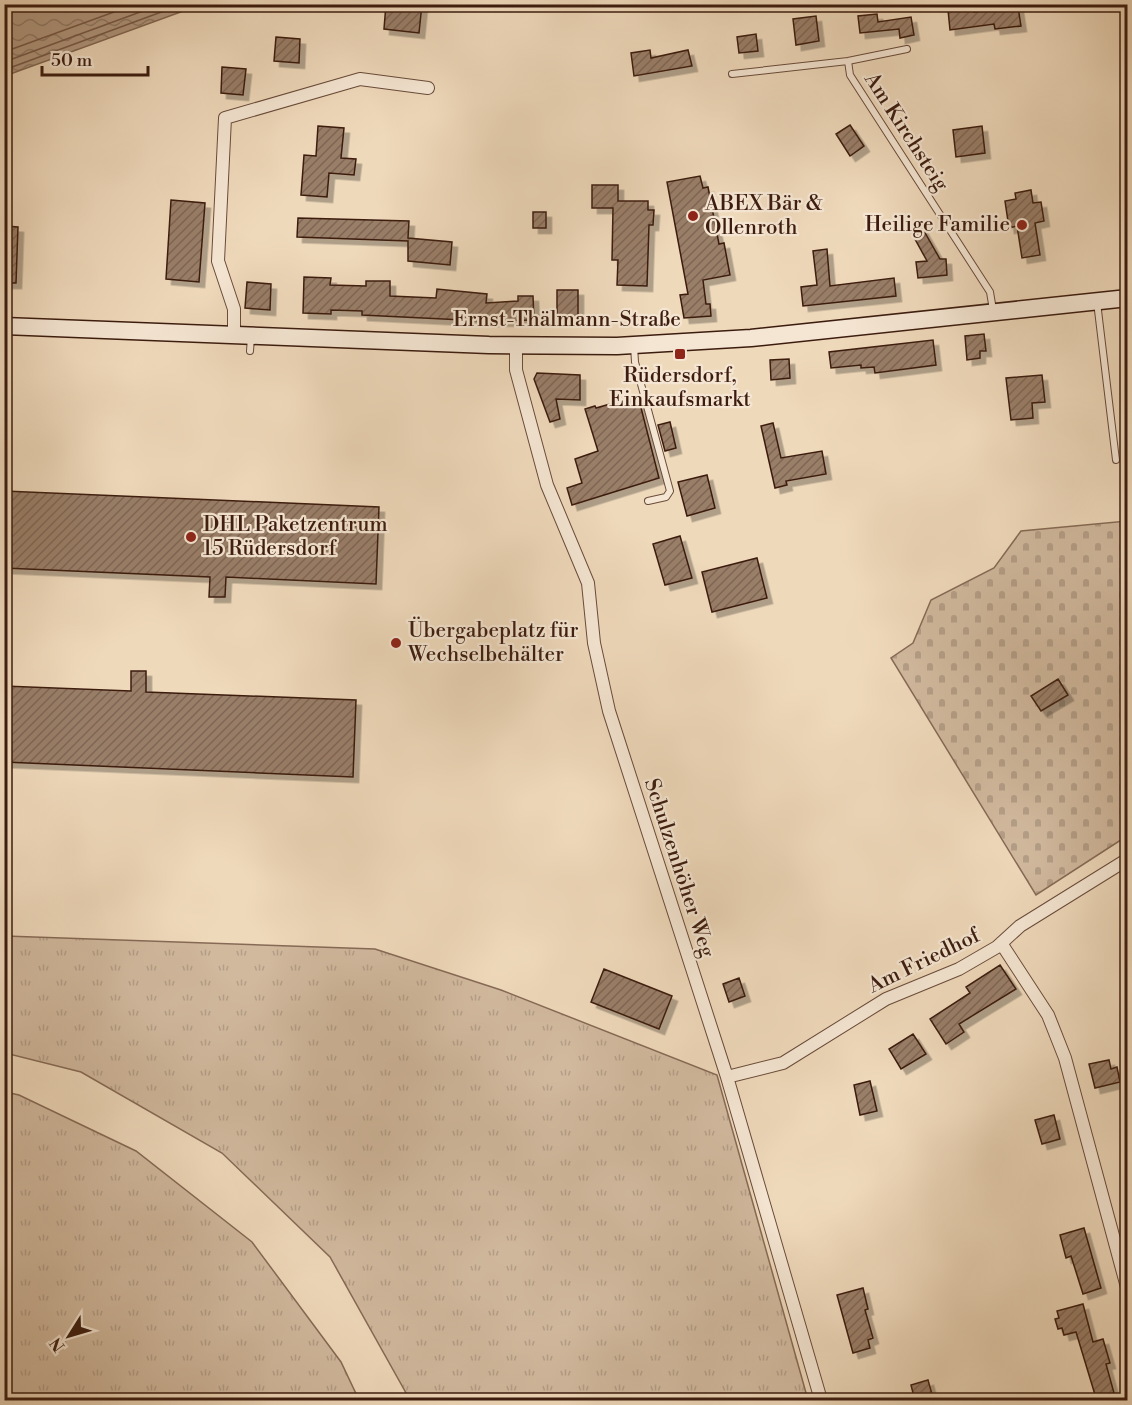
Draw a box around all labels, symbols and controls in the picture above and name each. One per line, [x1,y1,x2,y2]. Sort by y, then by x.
scale bar [42,39,148,77]
text: 50 m [51,49,93,72]
street label: Am Kirchsteig [857,67,954,196]
place label: ABEX Bär & Ollenroth [704,191,823,241]
marker: ABEX Bär & Ollenroth [686,209,700,223]
place label: Heilige Familie [865,212,1010,238]
marker: Heilige Familie [1015,218,1029,232]
street label: Ernst-Thälmann-Straße [453,307,681,333]
marker: Rüdersdorf, Einkaufsmarkt [673,347,687,361]
place label: Rüdersdorf, Einkaufsmarkt [609,363,751,413]
place label: DHL Paketzentrum 15 Rüdersdorf [203,512,388,562]
marker: DHL Paketzentrum 15 Rüdersdorf [184,530,198,544]
place label: Übergabeplatz für Wechselbehälter [407,616,579,668]
marker: Übergabeplatz für Wechselbehälter [389,636,403,650]
street label: Schulzenhöher Weg [638,775,720,961]
street label: Am Friedhof [863,922,985,1000]
north arrow [39,1306,99,1366]
text: N [46,1333,70,1355]

